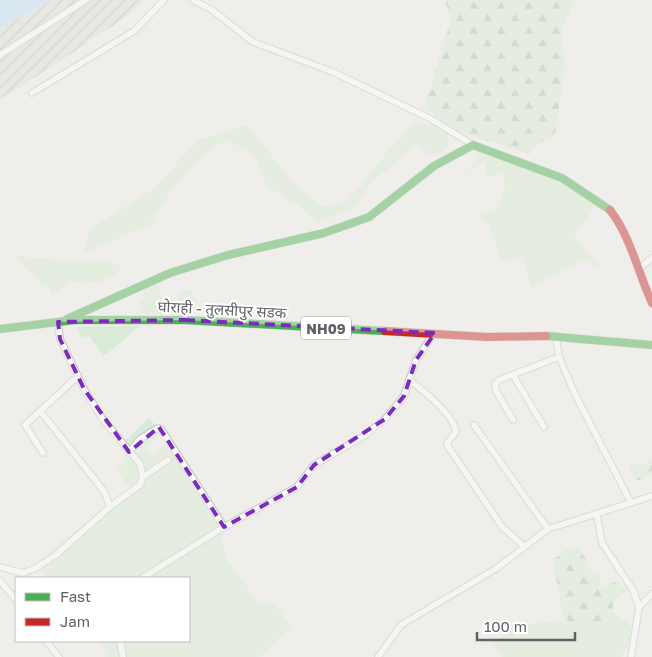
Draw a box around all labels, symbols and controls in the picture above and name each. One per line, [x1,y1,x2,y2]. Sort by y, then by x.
street label: घोराही - तुलसीपुर सडक [157,297,287,323]
road number: NH09 [301,316,351,339]
legend [15,577,190,642]
text: Fast [60,587,91,605]
scale bar [477,610,574,642]
text: Jam [60,612,90,630]
text: 100 m [484,617,527,635]

